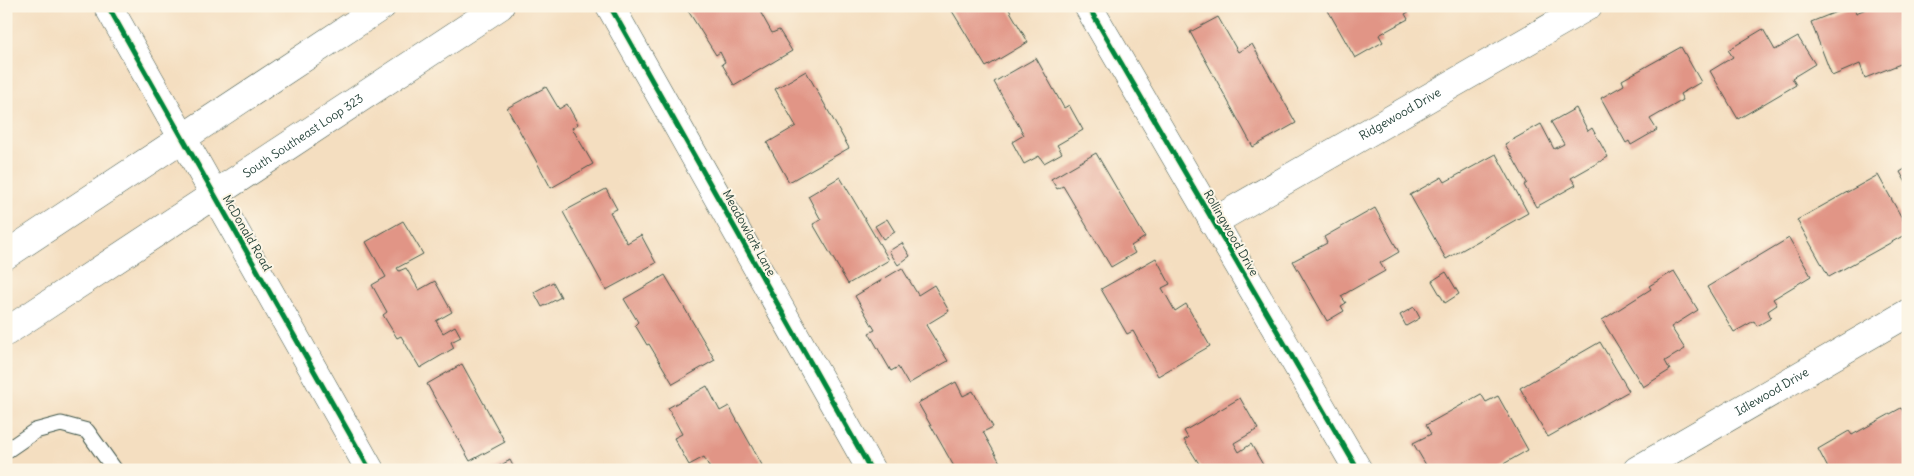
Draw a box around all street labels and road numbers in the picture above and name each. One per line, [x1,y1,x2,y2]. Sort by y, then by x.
street label: Ridgewood Drive [1356,84,1443,143]
street label: South Southeast Loop 323 [240,90,366,181]
street label: Meadowlark Lane [720,187,779,278]
street label: Rollingwood Drive [1201,187,1262,279]
street label: McDonald Road [220,192,275,273]
street label: Idlewood Drive [1732,364,1811,419]

